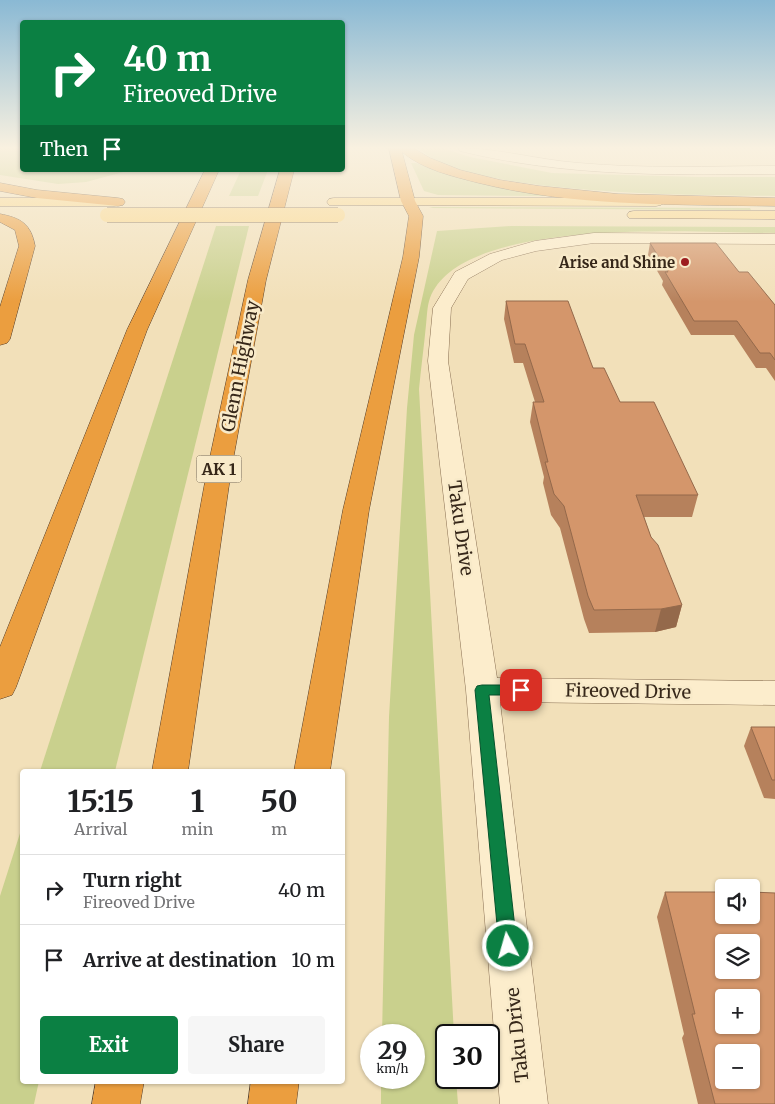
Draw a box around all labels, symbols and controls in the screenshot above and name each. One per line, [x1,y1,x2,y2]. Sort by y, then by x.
text: 40 m [123,37,211,81]
icon: right [40,40,105,105]
text: Fireoved Drive [123,80,277,108]
icon: arrive [98,135,126,163]
text: Then [40,137,88,161]
place label: Arise and Shine [558,253,675,272]
marker: Arise and Shine [679,256,691,268]
street label: Glenn Highway [216,298,264,434]
road number: AK 1 [196,456,242,482]
street label: Taku Drive [443,479,479,577]
pin [500,669,542,711]
icon: arrive [507,676,535,704]
street label: Fireoved Drive [565,678,691,704]
text: 15:15 [67,782,134,820]
text: 1 [190,782,204,820]
text: 50 [261,782,298,820]
text: Arrival [74,819,128,839]
text: min [182,819,213,839]
text: m [271,819,287,839]
text: Turn right [83,868,182,892]
icon: right [40,876,68,904]
text: 40 m [278,878,325,902]
map controls [715,879,760,1089]
button: sound [715,879,760,924]
text: Fireoved Drive [83,892,195,912]
position arrow [481,919,533,971]
button: layers [715,934,760,979]
icon: arrive [40,946,68,974]
text: Arrive at destination [83,948,277,972]
text: 10 m [292,948,335,972]
street label: Taku Drive [501,986,533,1084]
button: + [715,989,760,1034]
button: Exit [40,1016,178,1074]
button: Share [188,1016,325,1074]
speed limit sign: 30 [435,1024,500,1089]
text: 29 [378,1034,407,1066]
button: − [715,1044,760,1089]
text: km/h [377,1061,408,1076]

